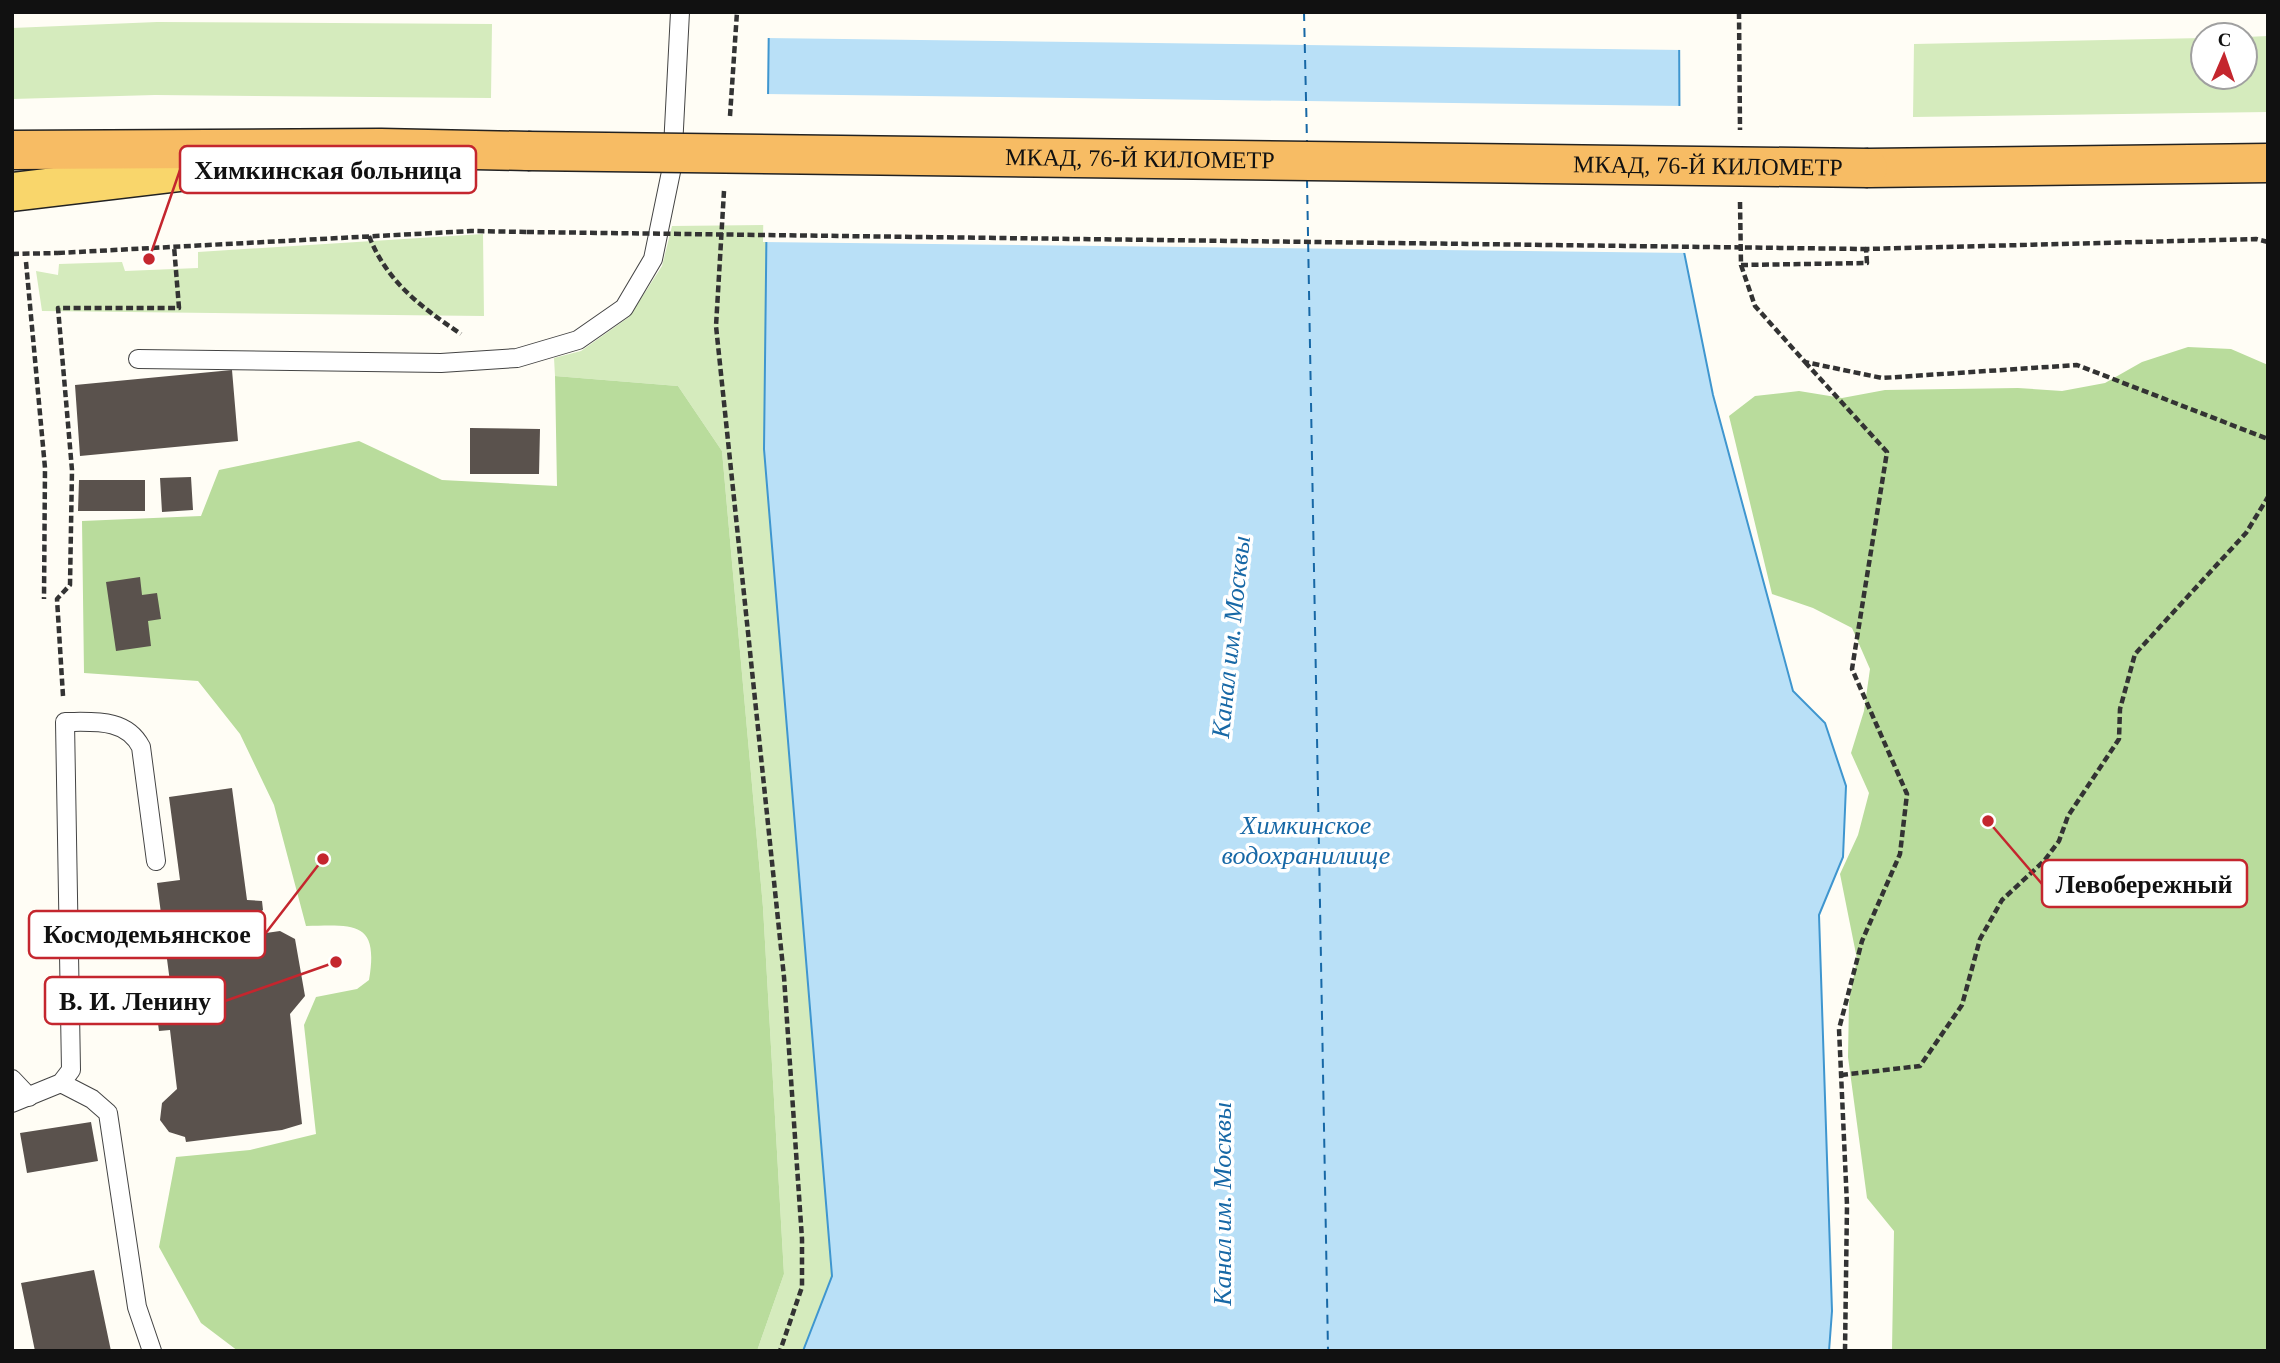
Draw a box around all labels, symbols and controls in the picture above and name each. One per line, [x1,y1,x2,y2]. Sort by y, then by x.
north arrow [2189,21,2259,91]
text: С [2217,29,2232,50]
street label: МКАД, 76-Й КИЛОМЕТР [1005,144,1275,173]
callout: Химкинская больница [180,146,476,193]
street label: МКАД, 76-Й КИЛОМЕТР [1573,151,1843,181]
text: Химкинская больница [194,156,462,185]
water label: Канал им. Москвы [1206,534,1256,741]
water label: Химкинское водохранилище [1222,811,1390,870]
callout: Левобережный [2042,860,2247,907]
text: Левобережный [2056,870,2232,899]
callout: Космодемьянское [29,911,265,958]
text: Космодемьянское [43,920,251,949]
callout: В. И. Ленину [45,977,225,1024]
text: В. И. Ленину [59,987,211,1016]
water label: Канал им. Москвы [1208,1102,1237,1307]

